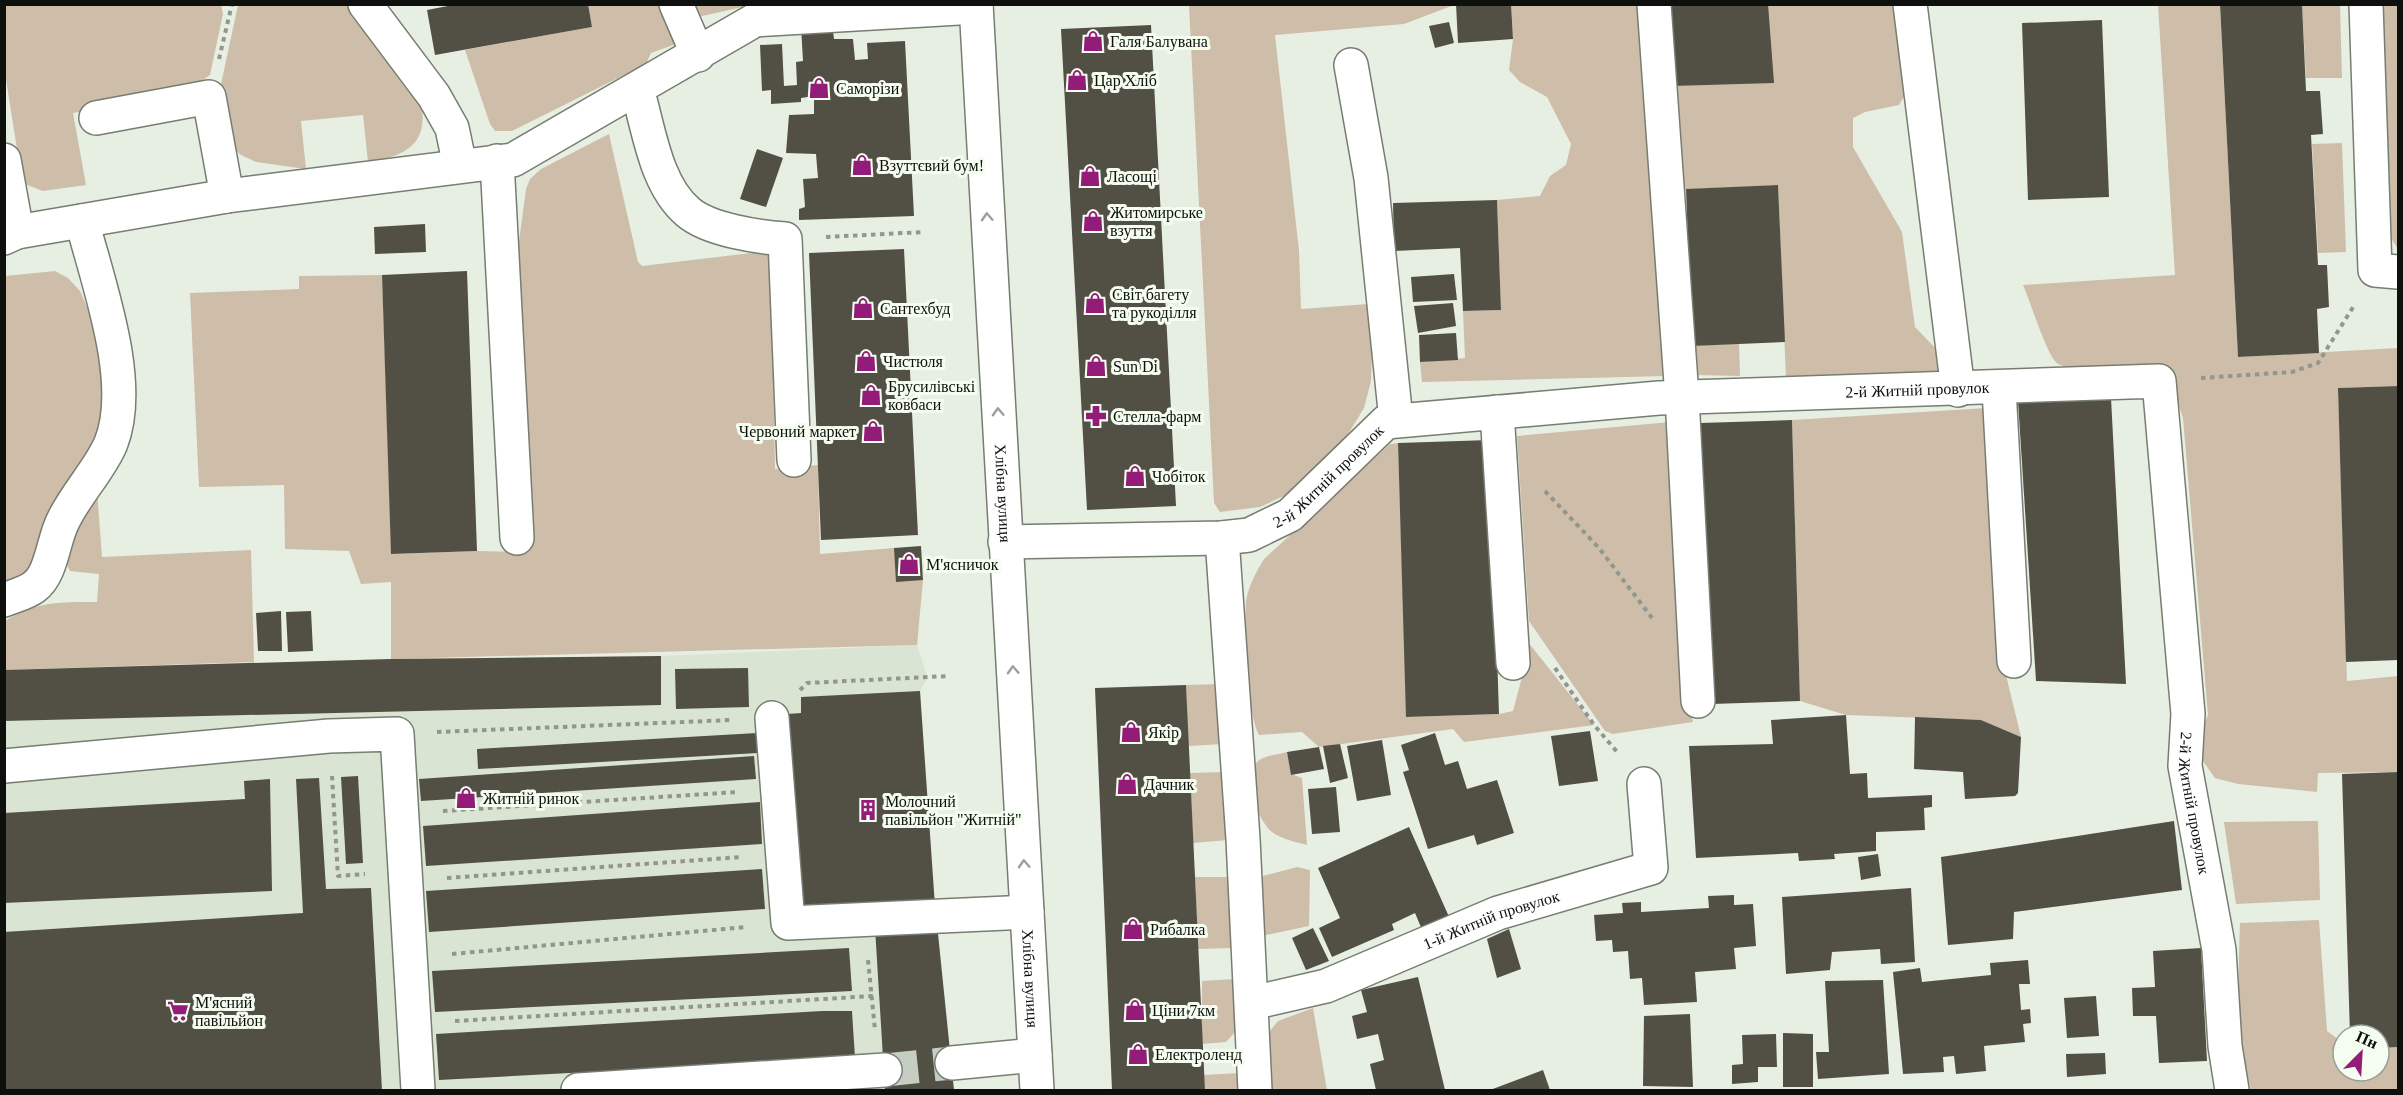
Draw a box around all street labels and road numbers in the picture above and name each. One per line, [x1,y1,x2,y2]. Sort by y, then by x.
street label: 2-й Житній провулок [1845,379,1990,401]
street label: 2-й Житній провулок [1270,421,1387,531]
street label: Хлібна вулиця [992,444,1014,544]
street label: 2-й Житній провулок [2176,731,2213,876]
street label: 1-й Житній провулок [1421,887,1561,953]
street label: Хлібна вулиця [1019,929,1042,1029]

